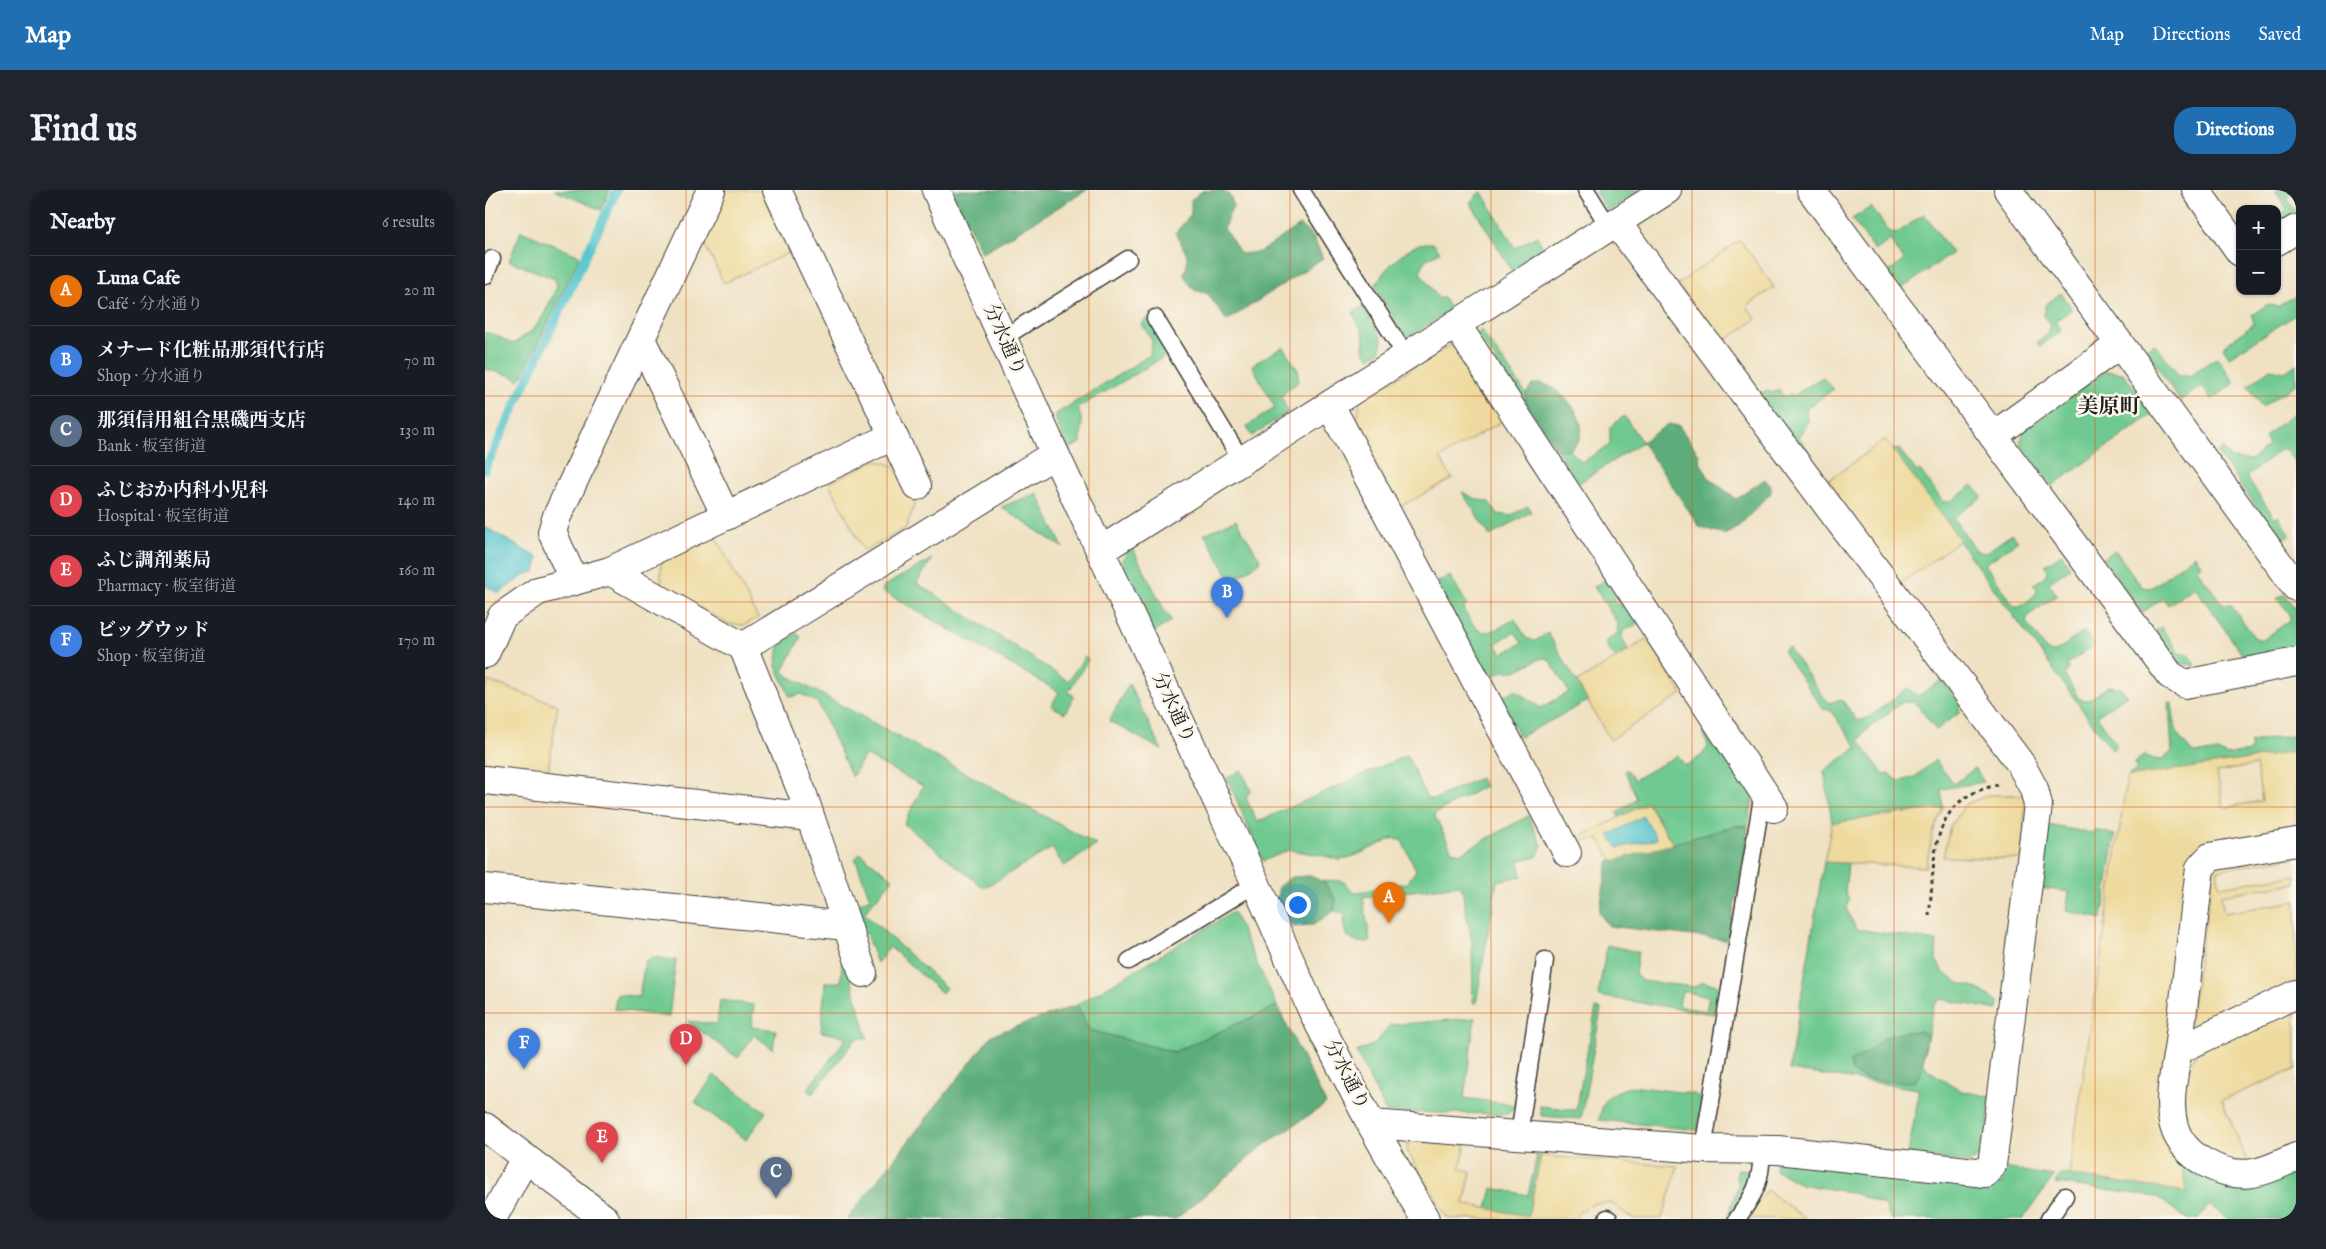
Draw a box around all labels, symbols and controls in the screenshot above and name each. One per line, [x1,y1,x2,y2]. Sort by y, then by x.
text: Map [25,20,71,51]
text: Map [2090,24,2124,47]
text: Directions [2152,24,2230,47]
text: Saved [2258,24,2301,47]
button: Directions [2174,107,2296,154]
text: Find us [30,108,137,153]
map controls [2236,205,2281,295]
button: + [2236,205,2281,250]
text: Nearby [50,209,115,236]
text: 6 results [382,213,435,233]
button: − [2236,250,2281,295]
text: Luna Cafe [97,267,180,291]
text: A [61,281,71,301]
text: 20 m [404,281,435,301]
text: Café · 分水通り [97,295,203,315]
street label: 分水通り [978,300,1030,380]
text: メナード化粧品那須代行店 [97,339,325,363]
text: B [61,351,71,371]
text: 70 m [404,351,435,371]
text: Shop · 分水通り [97,367,205,387]
district label: 美原町 [2078,394,2141,421]
text: 那須信用組合黒磯西支店 [97,409,306,433]
text: C [60,421,72,441]
text: 130 m [399,421,435,441]
text: Bank · 板室街道 [97,437,206,457]
text: ふじおか内科小児科 [97,479,268,503]
text: D [60,491,72,511]
text: 140 m [397,491,435,511]
text: Hospital · 板室街道 [97,507,229,527]
text: ふじ調剤薬局 [97,549,211,573]
text: E [60,561,72,581]
text: 160 m [399,561,435,581]
text: Pharmacy · 板室街道 [97,577,236,597]
pin: B [1211,577,1243,618]
text: ビッグウッド [97,619,210,643]
text: F [61,631,71,651]
text: 170 m [398,631,435,651]
text: Shop · 板室街道 [97,647,205,667]
street label: 分水通り [1146,668,1200,748]
pin: A [1373,882,1405,923]
your location [1285,892,1311,918]
pin: D [670,1024,702,1065]
pin: F [508,1028,540,1069]
street label: 分水通り [1318,1036,1374,1114]
pin: E [586,1122,618,1163]
pin: C [760,1157,792,1198]

